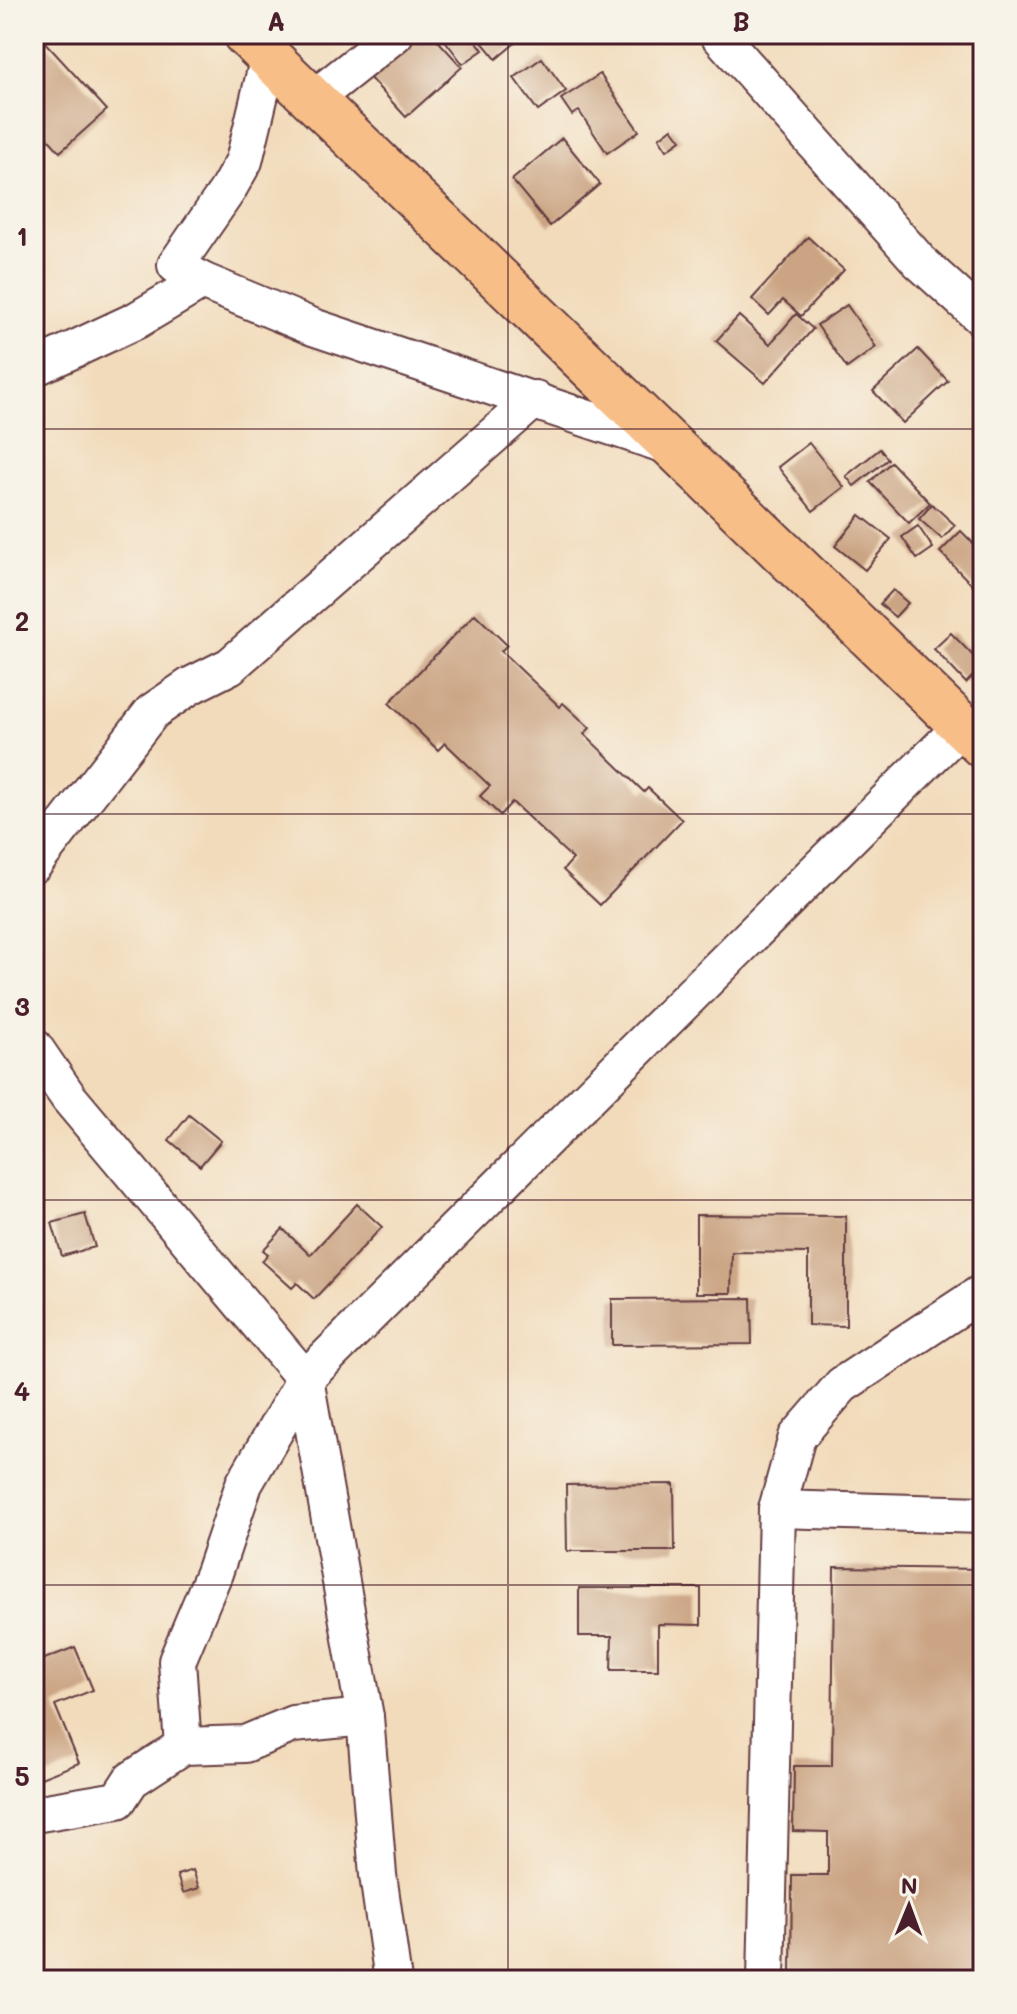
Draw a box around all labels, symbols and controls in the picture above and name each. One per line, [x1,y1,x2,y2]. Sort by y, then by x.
text: A [267,4,285,38]
text: B [732,4,750,38]
text: 1 [16,219,28,253]
text: 2 [15,604,29,638]
text: 3 [14,989,30,1023]
text: 4 [14,1374,30,1408]
text: 5 [14,1759,30,1793]
north arrow [869,1866,949,1946]
text: N [901,1871,918,1900]

